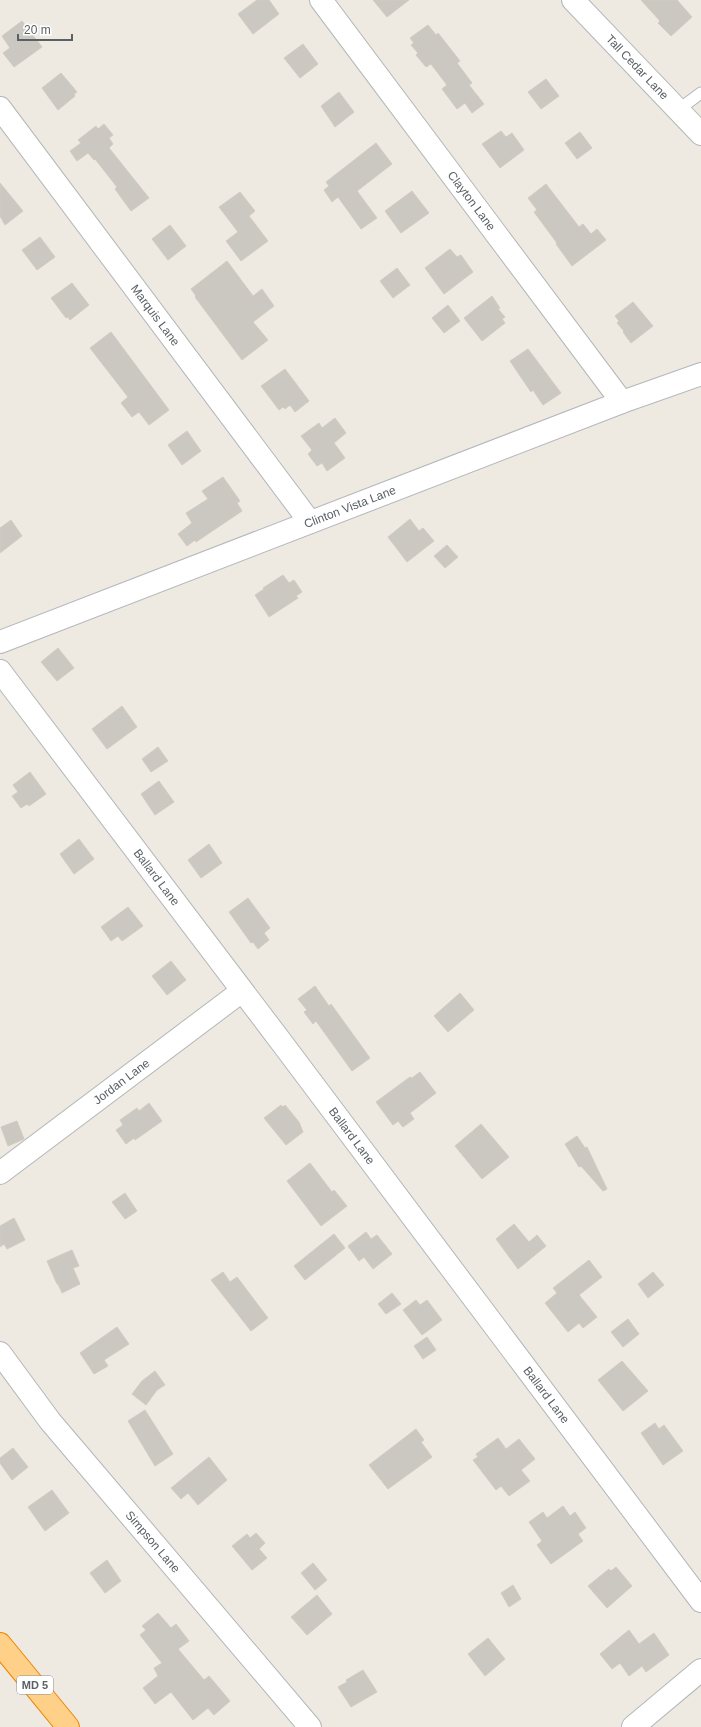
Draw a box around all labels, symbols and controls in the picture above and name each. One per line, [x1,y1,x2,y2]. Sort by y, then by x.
scale bar [18,16,72,42]
text: 20 m [24,23,51,37]
street label: Tall Cedar Lane [603,32,672,103]
street label: Clayton Lane [445,168,498,234]
street label: Marquis Lane [128,282,183,349]
street label: Clinton Vista Lane [302,483,398,531]
street label: Ballard Lane [131,846,183,909]
street label: Jordan Lane [91,1056,153,1107]
street label: Ballard Lane [326,1105,378,1167]
street label: Ballard Lane [520,1364,572,1426]
street label: Simpson Lane [122,1508,183,1576]
road number: MD 5 [17,1676,53,1694]

